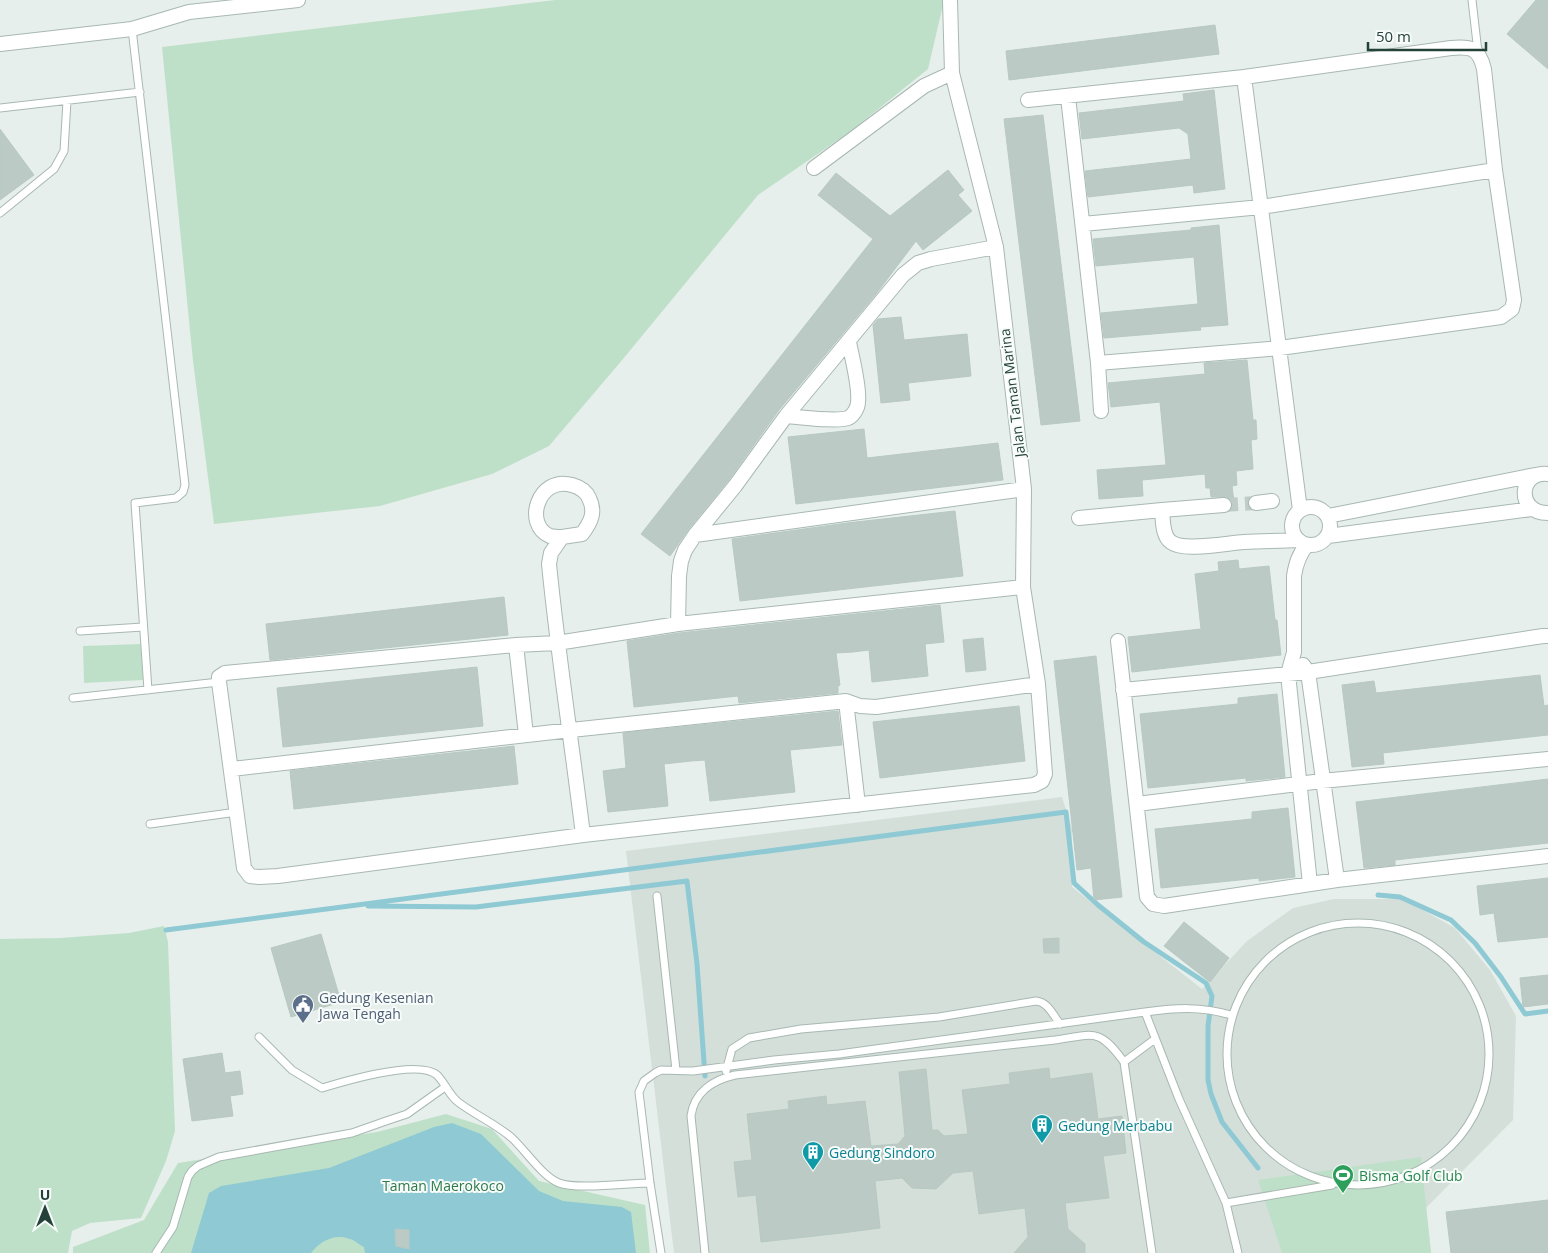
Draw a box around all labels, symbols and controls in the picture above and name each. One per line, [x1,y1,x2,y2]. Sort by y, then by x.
scale bar [1368,20,1486,52]
text: 50 m [1376,26,1411,46]
street label: Jalan Taman Marina [995,328,1030,460]
place label: Gedung Kesenian Jawa Tengah [317,988,433,1023]
public building icon: Gedung Kesenian Jawa Tengah [291,993,315,1024]
building icon: Gedung Merbabu [1030,1113,1054,1144]
place label: Gedung Merbabu [1058,1116,1173,1135]
building icon: Gedung Sindoro [801,1140,825,1171]
place label: Gedung Sindoro [829,1143,935,1162]
sports icon: Bisma Golf Club [1331,1163,1355,1194]
place label: Bisma Golf Club [1359,1166,1463,1185]
park label: Taman Maerokoco [382,1176,504,1195]
north arrow [20,1183,70,1233]
text: U [40,1185,50,1204]

